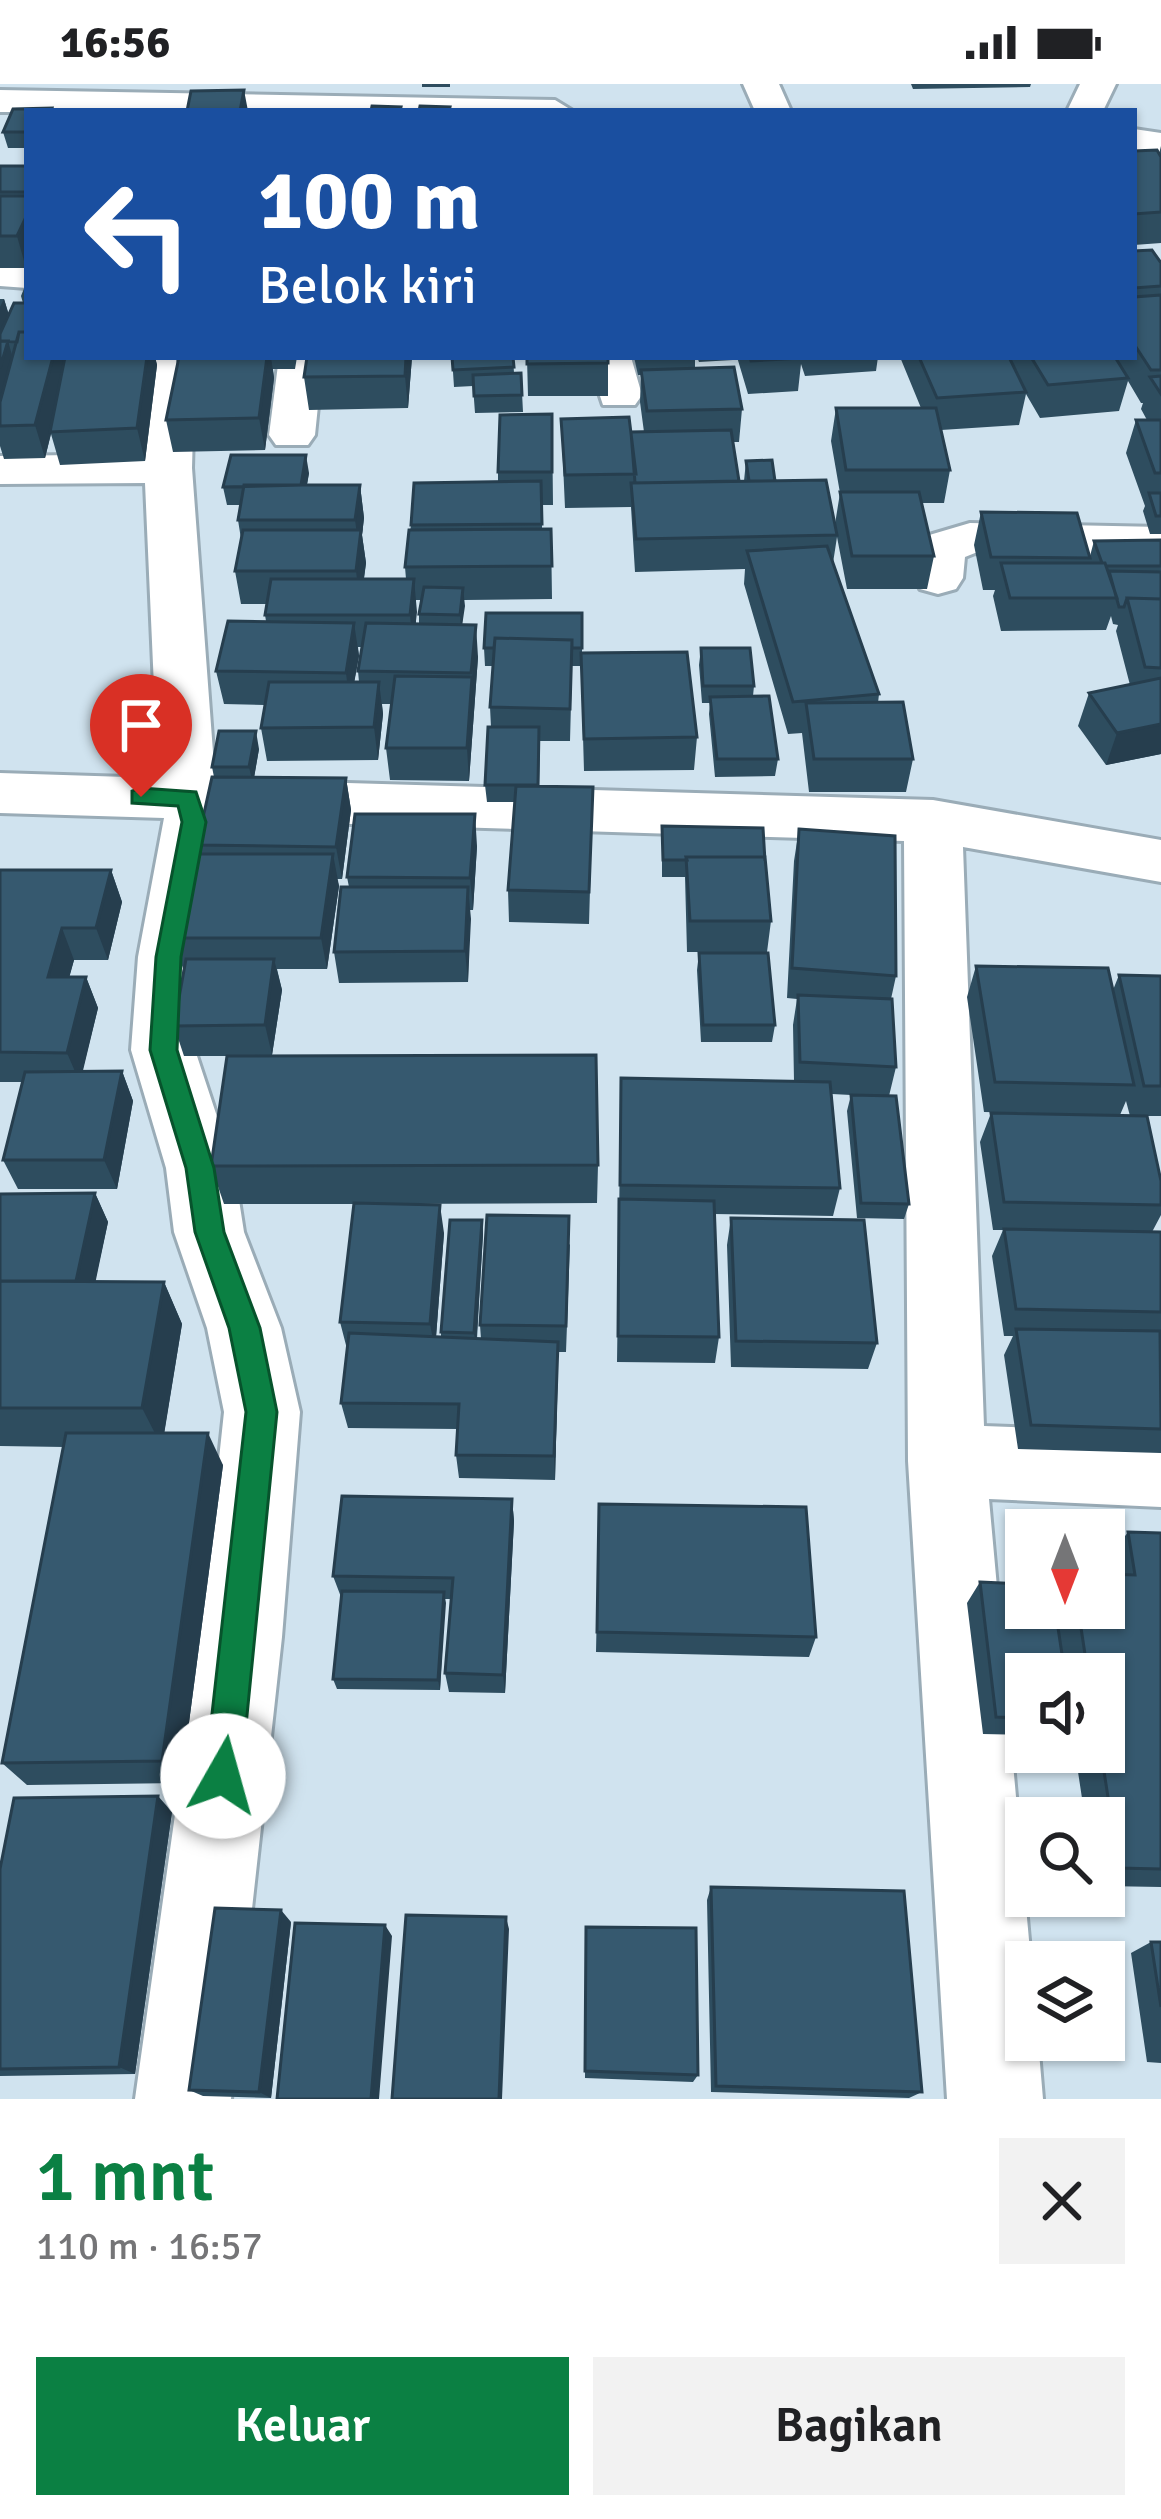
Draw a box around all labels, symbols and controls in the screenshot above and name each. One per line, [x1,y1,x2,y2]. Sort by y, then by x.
text: 16:56 [60,15,170,70]
text: 100 m [258,149,480,253]
icon: left [60,156,216,312]
text: Belok kiri [258,252,477,319]
pin [90,674,192,797]
icon: arrive [108,692,174,758]
north arrow [1005,1509,1125,1629]
map controls [1005,1509,1125,2061]
button: sound [1005,1653,1125,1773]
position arrow [160,1713,286,1839]
button: search [1005,1797,1125,1917]
button: layers [1005,1941,1125,2061]
text: 1 mnt [36,2132,214,2221]
button: close [999,2138,1125,2264]
text: 110 m · 16:57 [36,2222,263,2270]
button: Keluar [36,2357,569,2495]
button: Bagikan [593,2357,1125,2495]

